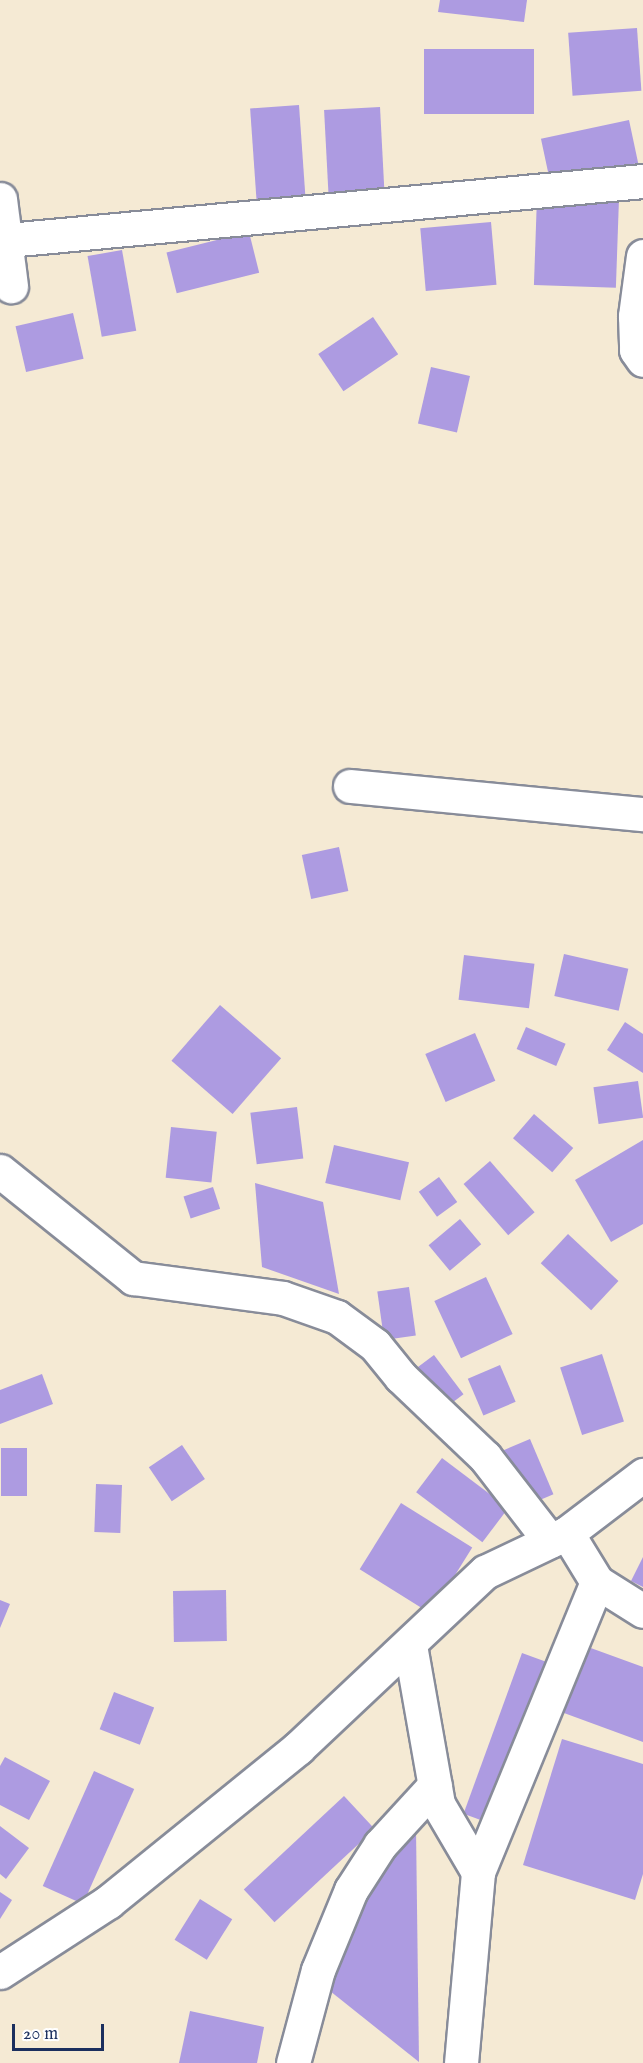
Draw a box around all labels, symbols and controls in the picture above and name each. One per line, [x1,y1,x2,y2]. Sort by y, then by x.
scale bar [15,2012,106,2050]
text: 20 m [23,2023,58,2046]

